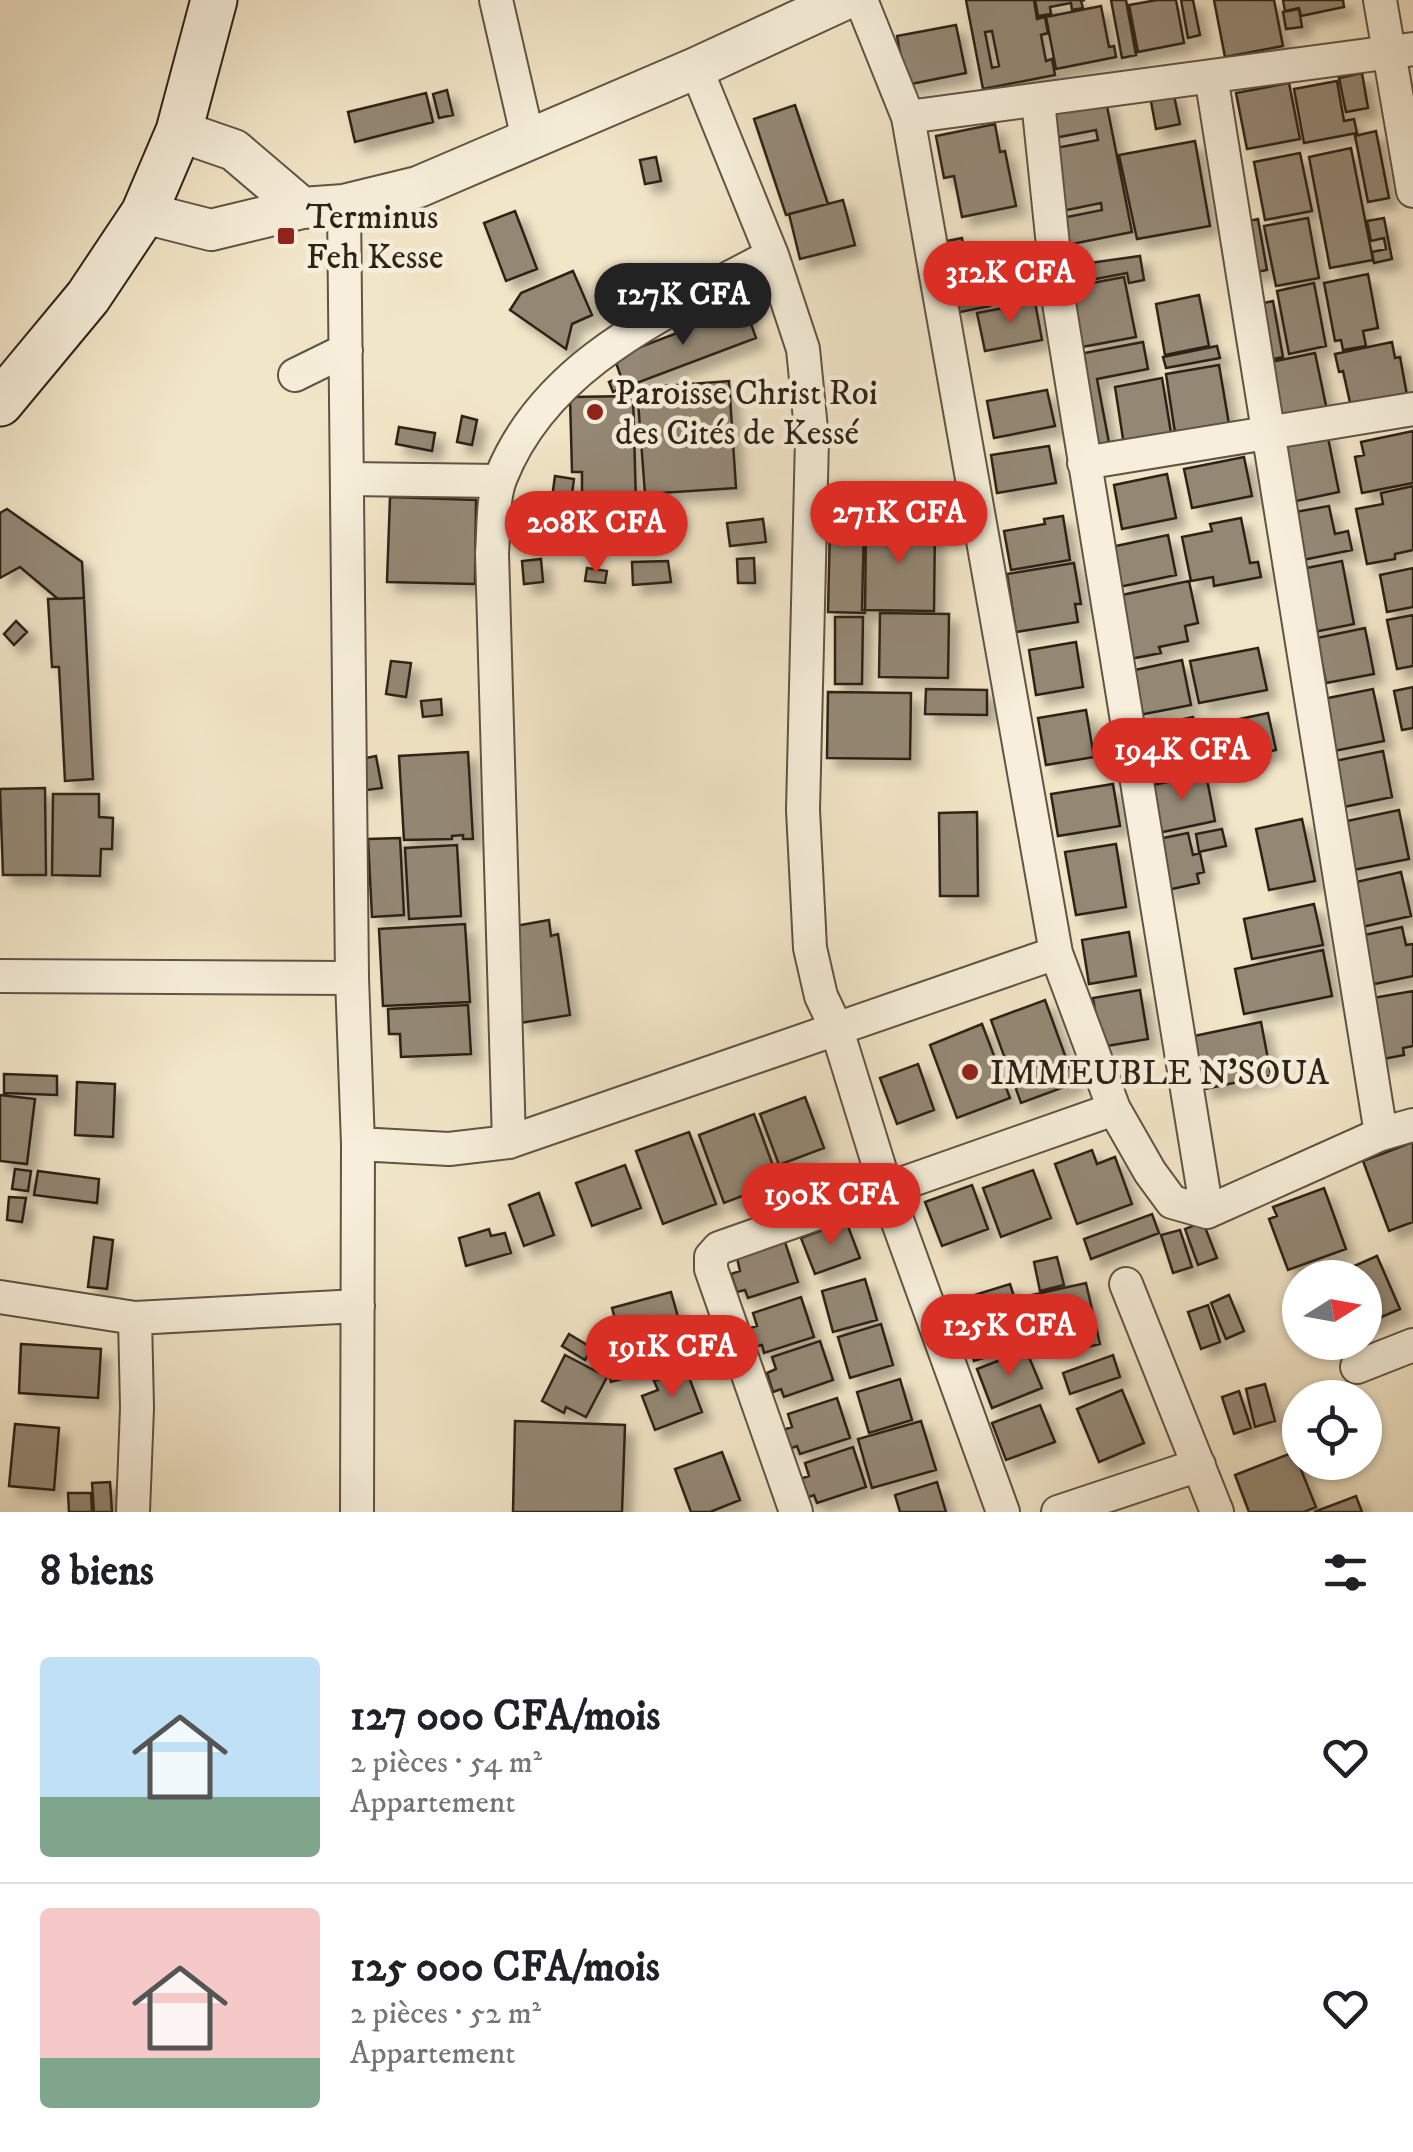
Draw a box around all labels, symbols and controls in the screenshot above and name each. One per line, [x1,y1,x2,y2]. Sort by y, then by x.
place label: Terminus Feh Kesse [306,196,444,280]
marker: Terminus Feh Kesse [275,225,297,247]
pin: 312K CFA [907,241,1113,326]
text: 312K CFA [945,253,1075,293]
pin: 127K CFA [580,263,786,348]
text: 127K CFA [616,275,750,315]
place label: Paroisse Christ Roi des Cités de Kessé [615,372,878,456]
marker: Paroisse Christ Roi des Cités de Kessé [584,401,606,423]
pin: 271K CFA [796,481,1002,566]
pin: 208K CFA [493,491,699,576]
text: 271K CFA [832,493,966,533]
text: 208K CFA [527,503,665,543]
pin: 194K CFA [1079,718,1285,803]
text: 194K CFA [1114,730,1250,770]
place label: IMMEUBLE N'SOUA [990,1052,1329,1096]
marker: IMMEUBLE N'SOUA [959,1061,981,1083]
pin: 190K CFA [728,1163,934,1248]
text: 190K CFA [764,1175,898,1215]
north arrow [1282,1260,1382,1360]
map controls [1282,1260,1382,1480]
pin: 125K CFA [906,1294,1112,1379]
text: 125K CFA [943,1306,1075,1346]
pin: 191K CFA [569,1315,775,1400]
text: 191K CFA [608,1327,736,1367]
button: locate [1282,1380,1382,1480]
icon: filters [1318,1545,1373,1600]
text: 8 biens [40,1546,154,1598]
text: 127 000 CFA/mois [350,1691,660,1743]
icon: home [120,1697,240,1817]
icon: heart [1318,1730,1373,1785]
text: 2 pièces · 54 m² [350,1743,542,1783]
text: Appartement [350,1783,515,1823]
text: 125 000 CFA/mois [350,1942,660,1994]
icon: home [120,1948,240,2068]
icon: heart [1318,1981,1373,2036]
text: 2 pièces · 52 m² [350,1994,541,2034]
text: Appartement [350,2034,515,2074]

